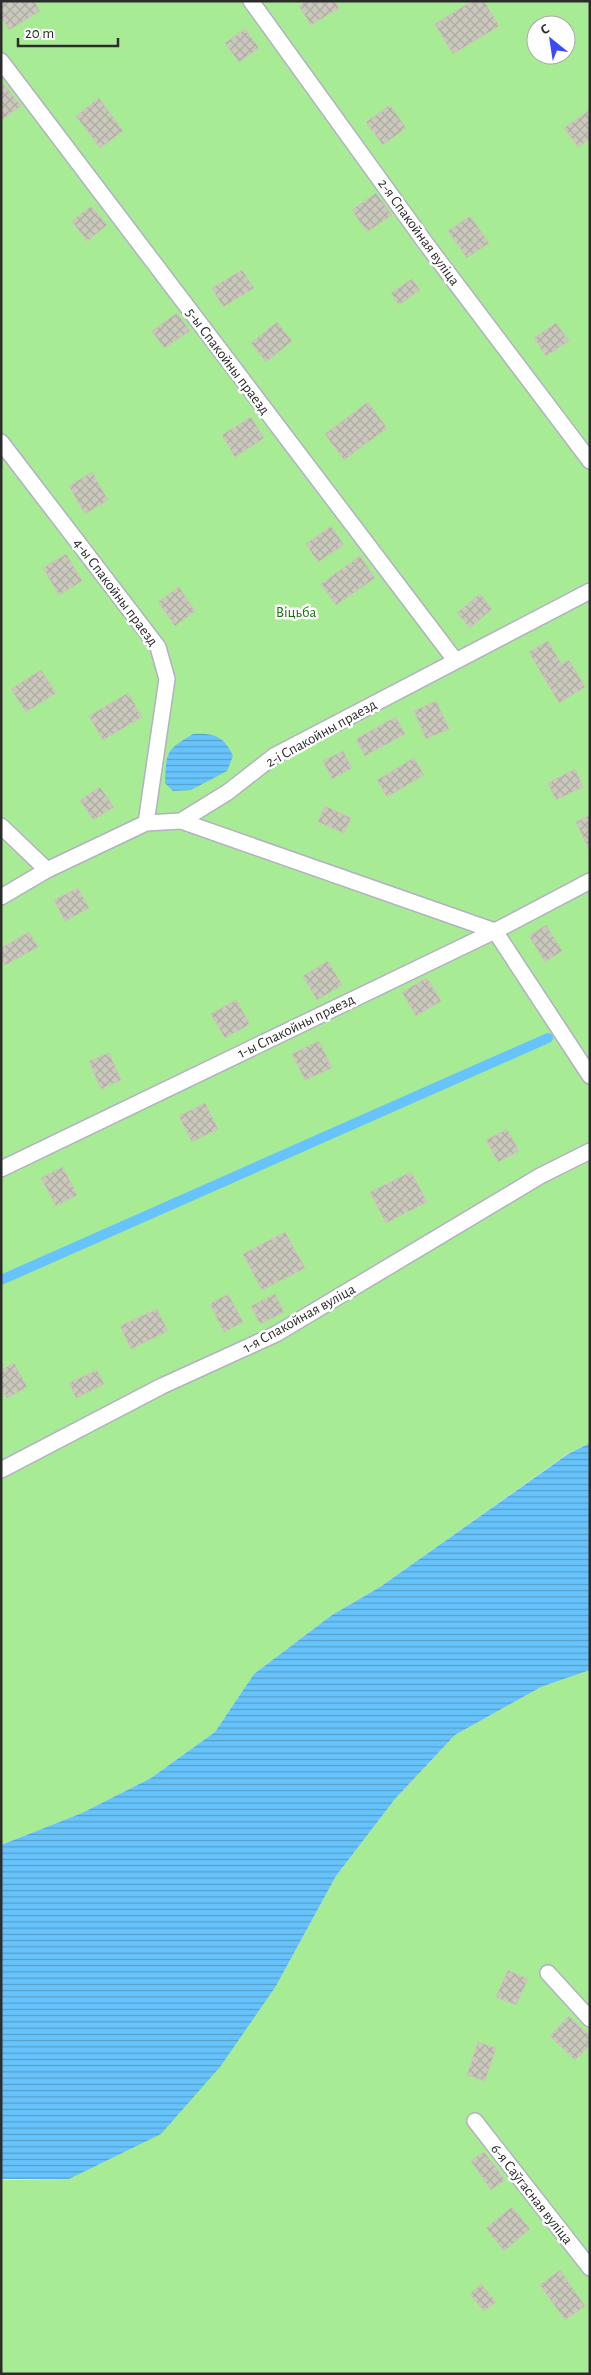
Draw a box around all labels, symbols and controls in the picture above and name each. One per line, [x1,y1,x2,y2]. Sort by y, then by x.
scale bar [18,15,118,47]
north arrow [526,15,576,65]
text: С [538,21,552,38]
text: 20 m [25,26,54,41]
street label: 2-я Спакойная вуліца [375,176,462,288]
street label: 5-ы Спакойны праезд [183,305,272,417]
street label: 4-ы Спакойны праезд [70,536,161,649]
park label: Віцьба [276,605,316,620]
street label: 2-і Спакойны праезд [263,697,379,770]
street label: 1-ы Спакойны праезд [235,992,357,1061]
street label: 1-я Спакойная вуліца [241,1281,358,1356]
street label: 6-я Саўгасная вуліца [488,2141,575,2247]

